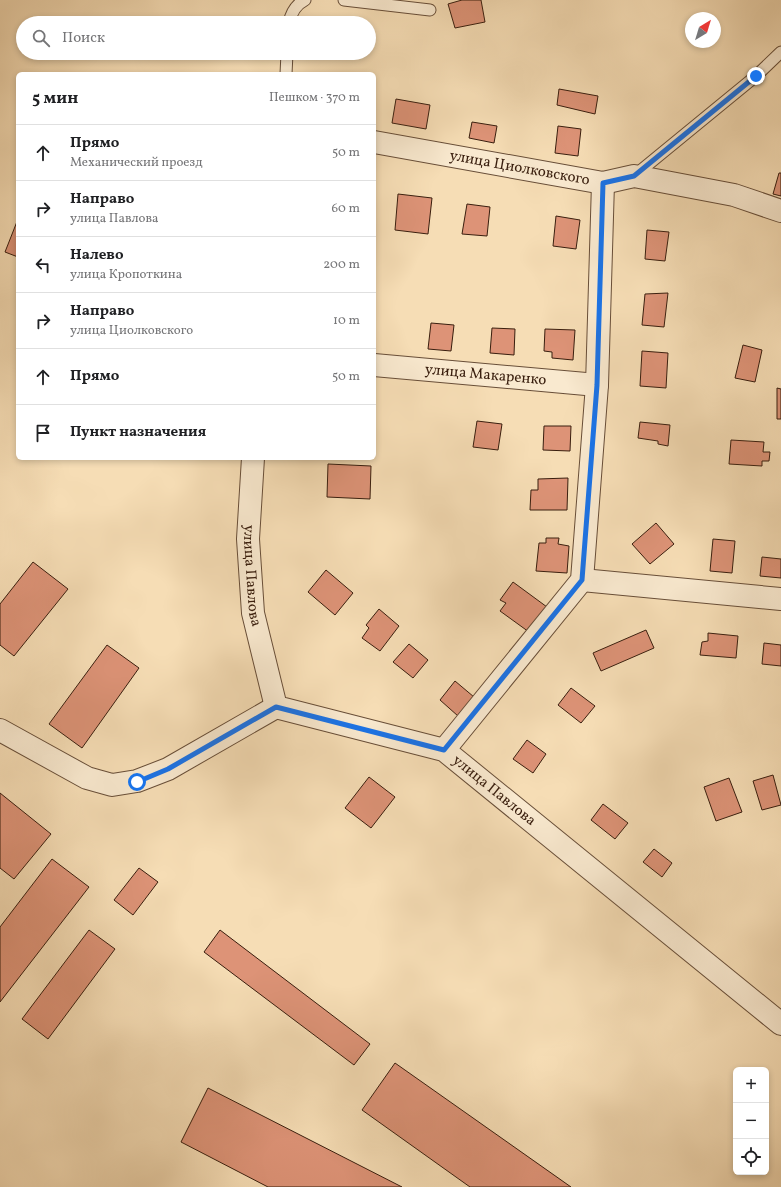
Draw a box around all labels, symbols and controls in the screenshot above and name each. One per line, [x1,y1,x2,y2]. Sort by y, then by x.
north arrow [685,12,721,48]
search box [16,16,376,60]
icon: search [30,27,52,49]
text: Поиск [62,28,105,49]
route end [747,67,765,85]
text: 5 мин [32,87,78,110]
text: Пешком · 370 m [269,89,360,107]
text: Прямо [70,133,119,154]
icon: ahead [32,142,54,164]
text: 50 m [332,144,360,162]
street label: улица Циолковского [448,145,592,191]
text: Механический проезд [70,154,202,172]
text: Направо [70,189,134,210]
icon: right [32,198,54,220]
text: 60 m [332,200,360,218]
text: улица Павлова [70,210,159,228]
text: Налево [70,245,124,266]
icon: left [32,254,54,276]
text: 200 m [323,256,360,274]
text: улица Кропоткина [70,266,182,284]
text: Направо [70,301,134,322]
icon: right [32,310,54,332]
text: 10 m [333,312,360,330]
text: улица Циолковского [70,322,193,340]
street label: улица Макаренко [424,359,547,391]
icon: ahead [32,366,54,388]
text: Прямо [70,366,119,387]
text: 50 m [332,368,360,386]
icon: arrive [32,422,54,444]
text: Пункт назначения [70,422,206,443]
street label: улица Павлова [237,524,266,629]
street label: улица Павлова [448,750,540,831]
route start [128,773,146,791]
map controls [733,1067,769,1175]
button: + [733,1067,769,1103]
button: − [733,1103,769,1139]
button: locate [733,1139,769,1175]

